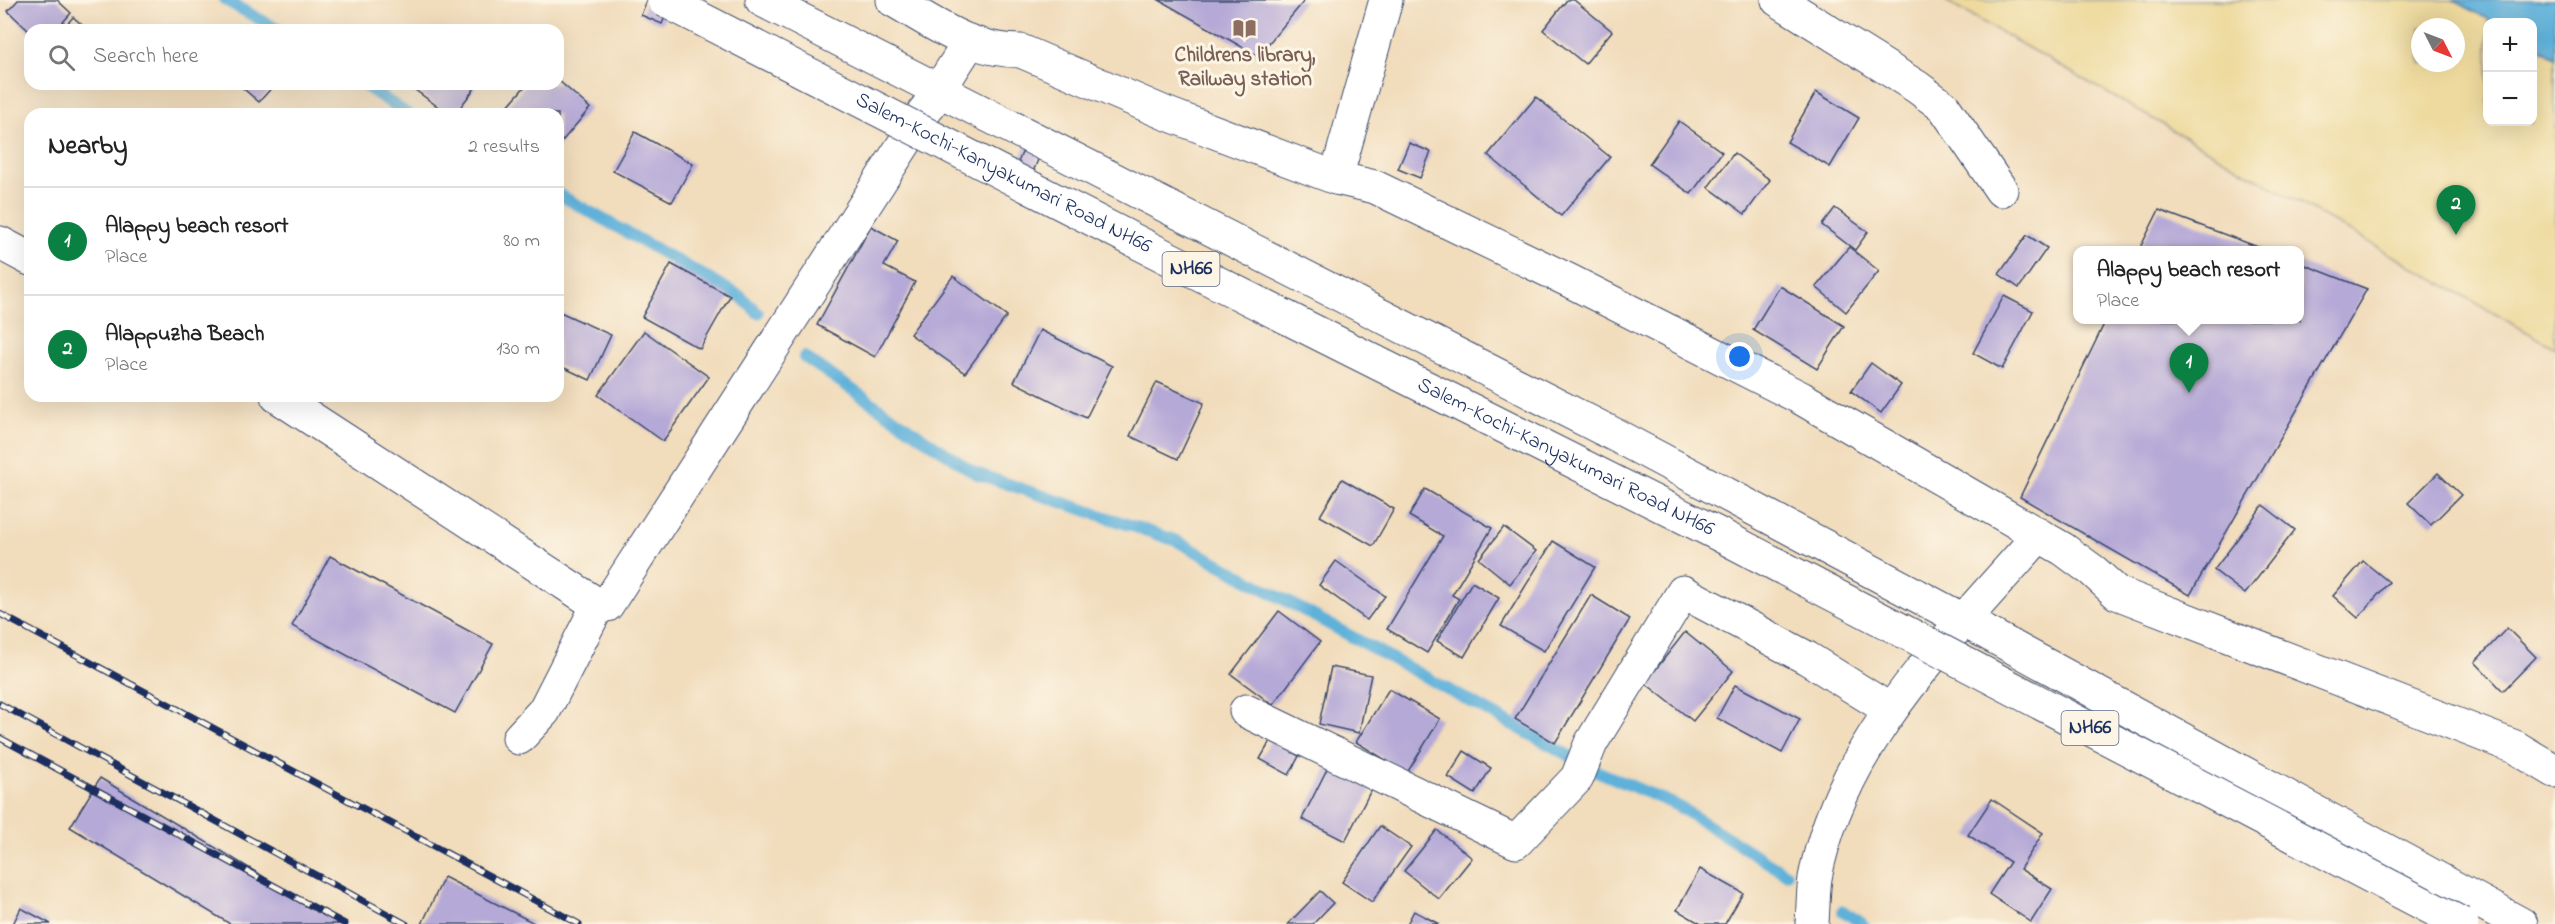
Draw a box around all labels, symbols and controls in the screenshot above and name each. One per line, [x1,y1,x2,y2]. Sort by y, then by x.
library icon: Childrens library, Railway station [1232,15,1258,41]
north arrow [2411,18,2465,72]
map controls [2483,18,2537,126]
button: + [2483,18,2537,72]
search box [24,24,564,90]
icon: search [45,41,78,74]
text: Search here [93,41,198,73]
place label: Childrens library, Railway station [1175,41,1316,97]
button: − [2483,72,2537,126]
street label: Salem-Kochi-Kanyakumari Road NH66 [850,85,1157,262]
text: Nearby [48,128,127,166]
text: 2 results [468,133,540,162]
pin: 2 [2436,186,2476,235]
text: Alappy beach resort [105,211,288,243]
text: 1 [64,227,71,256]
text: 80 m [503,227,540,256]
text: Place [105,243,147,272]
popup [2073,246,2304,324]
road number: NH66 [1162,252,1220,286]
text: Alappy beach resort [2097,255,2280,287]
text: Place [2097,287,2139,316]
text: Alappuzha Beach [105,319,264,351]
text: 2 [63,335,72,364]
text: 130 m [496,335,540,364]
your location [1725,342,1754,371]
pin: 1 [2170,344,2208,393]
text: Place [105,351,147,380]
street label: Salem-Kochi-Kanyakumari Road NH66 [1412,370,1719,545]
road number: NH66 [2062,711,2118,745]

